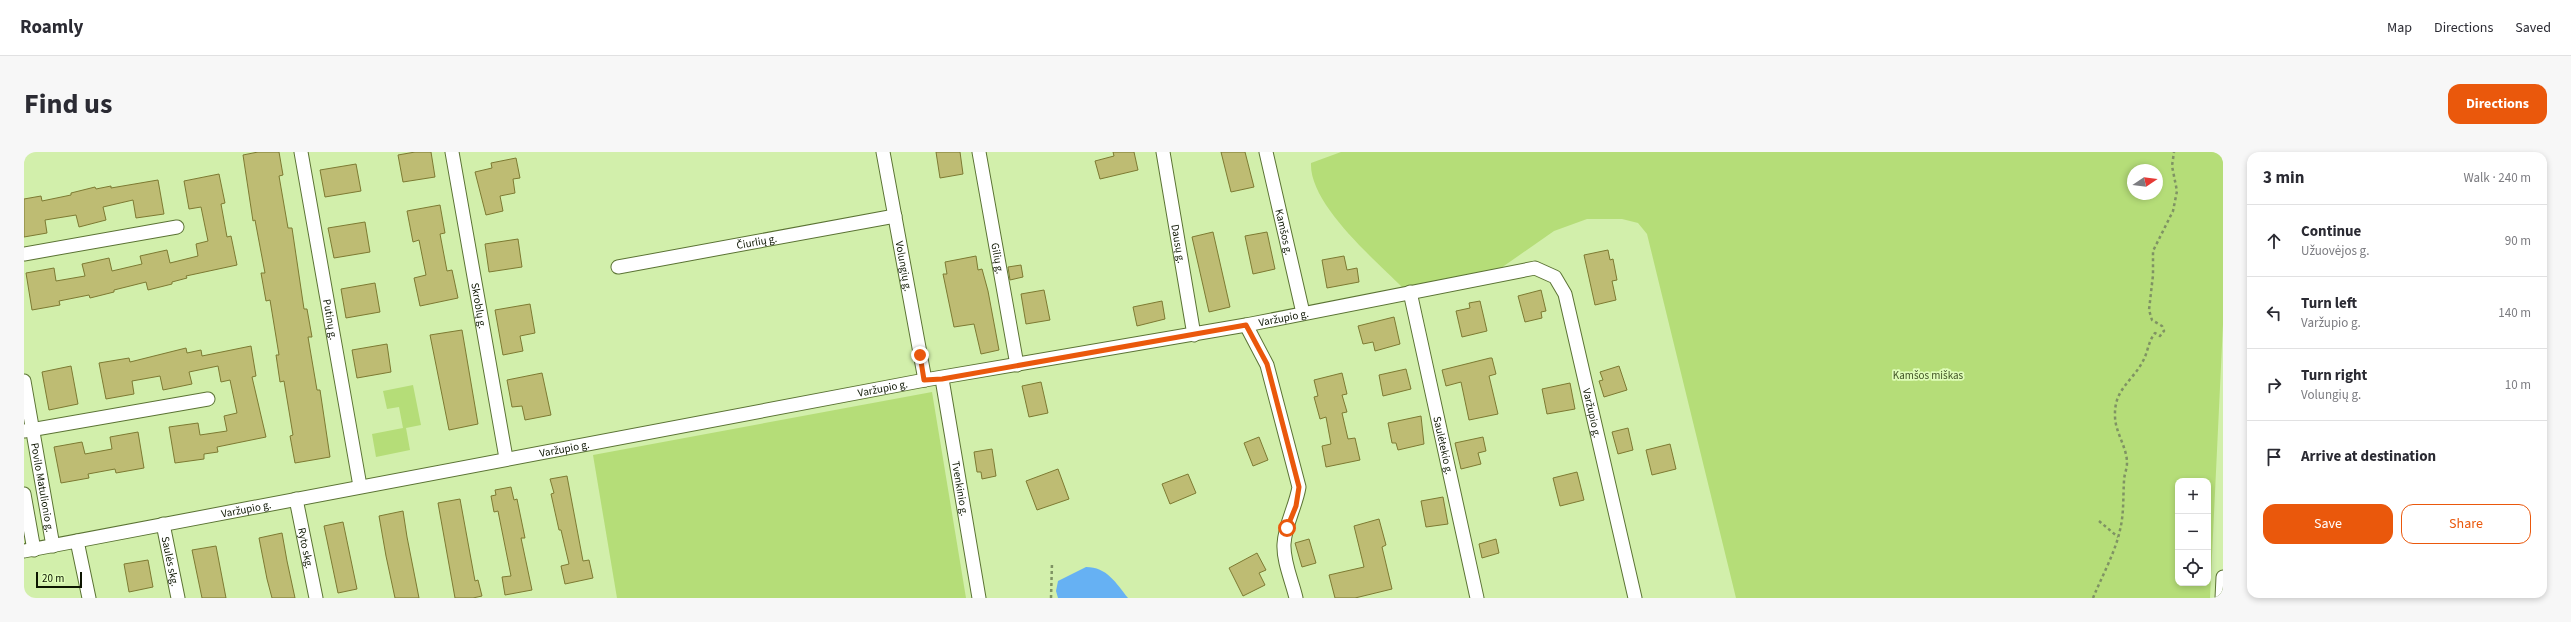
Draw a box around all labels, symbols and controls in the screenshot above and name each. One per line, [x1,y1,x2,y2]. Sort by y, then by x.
text: Roamly [20,14,83,41]
text: Map [2387,18,2412,38]
text: Directions [2434,18,2493,38]
text: Saved [2515,18,2551,38]
text: Find us [24,84,112,124]
button: Directions [2448,84,2547,124]
north arrow [2127,164,2163,200]
text: 3 min [2263,166,2304,190]
text: Walk · 240 m [2463,169,2531,187]
street label: Kamšos g. [1272,207,1297,257]
text: Continue [2301,221,2361,242]
street label: Dausų g. [1168,223,1189,265]
street label: Čiurlių g. [735,230,778,253]
icon: ahead [2263,230,2285,252]
text: 90 m [2505,232,2531,250]
street label: Volungių g. [892,240,916,293]
street label: Gilių g. [988,241,1008,275]
text: Užuovėjos g. [2301,242,2369,260]
street label: Skroblų g. [468,281,491,330]
text: Turn left [2301,293,2357,314]
street label: Putinų g. [320,298,342,341]
icon: left [2263,302,2285,324]
text: 140 m [2498,304,2531,322]
street label: Varžupio g. [1257,305,1310,330]
text: Varžupio g. [2301,314,2361,332]
route end [911,346,929,364]
text: Turn right [2301,365,2367,386]
park label: Kamšos miškas [1893,368,1964,383]
icon: right [2263,374,2285,396]
street label: Varžupio g. [856,376,909,400]
text: 10 m [2505,376,2531,394]
text: Volungių g. [2301,386,2361,404]
street label: Varžupio g. [1579,387,1605,439]
street label: Saulėtekio g. [1430,415,1457,476]
street label: Varžupio g. [538,436,591,461]
street label: Povilo Matulionio g. [27,441,58,534]
icon: arrive [2263,446,2285,468]
text: Arrive at destination [2301,446,2436,467]
street label: Tvenkinio g. [948,460,973,517]
map controls [2175,478,2211,586]
button: + [2175,478,2211,514]
street label: Varžupio g. [220,497,273,521]
button: Save [2263,504,2393,544]
button: Share [2401,504,2531,544]
button: − [2175,514,2211,550]
route start [1278,519,1296,537]
street label: Ryto skg. [294,526,317,570]
street label: Saulės skg. [158,535,183,588]
button: locate [2175,550,2211,586]
scale bar [36,570,82,589]
text: 20 m [42,571,64,586]

